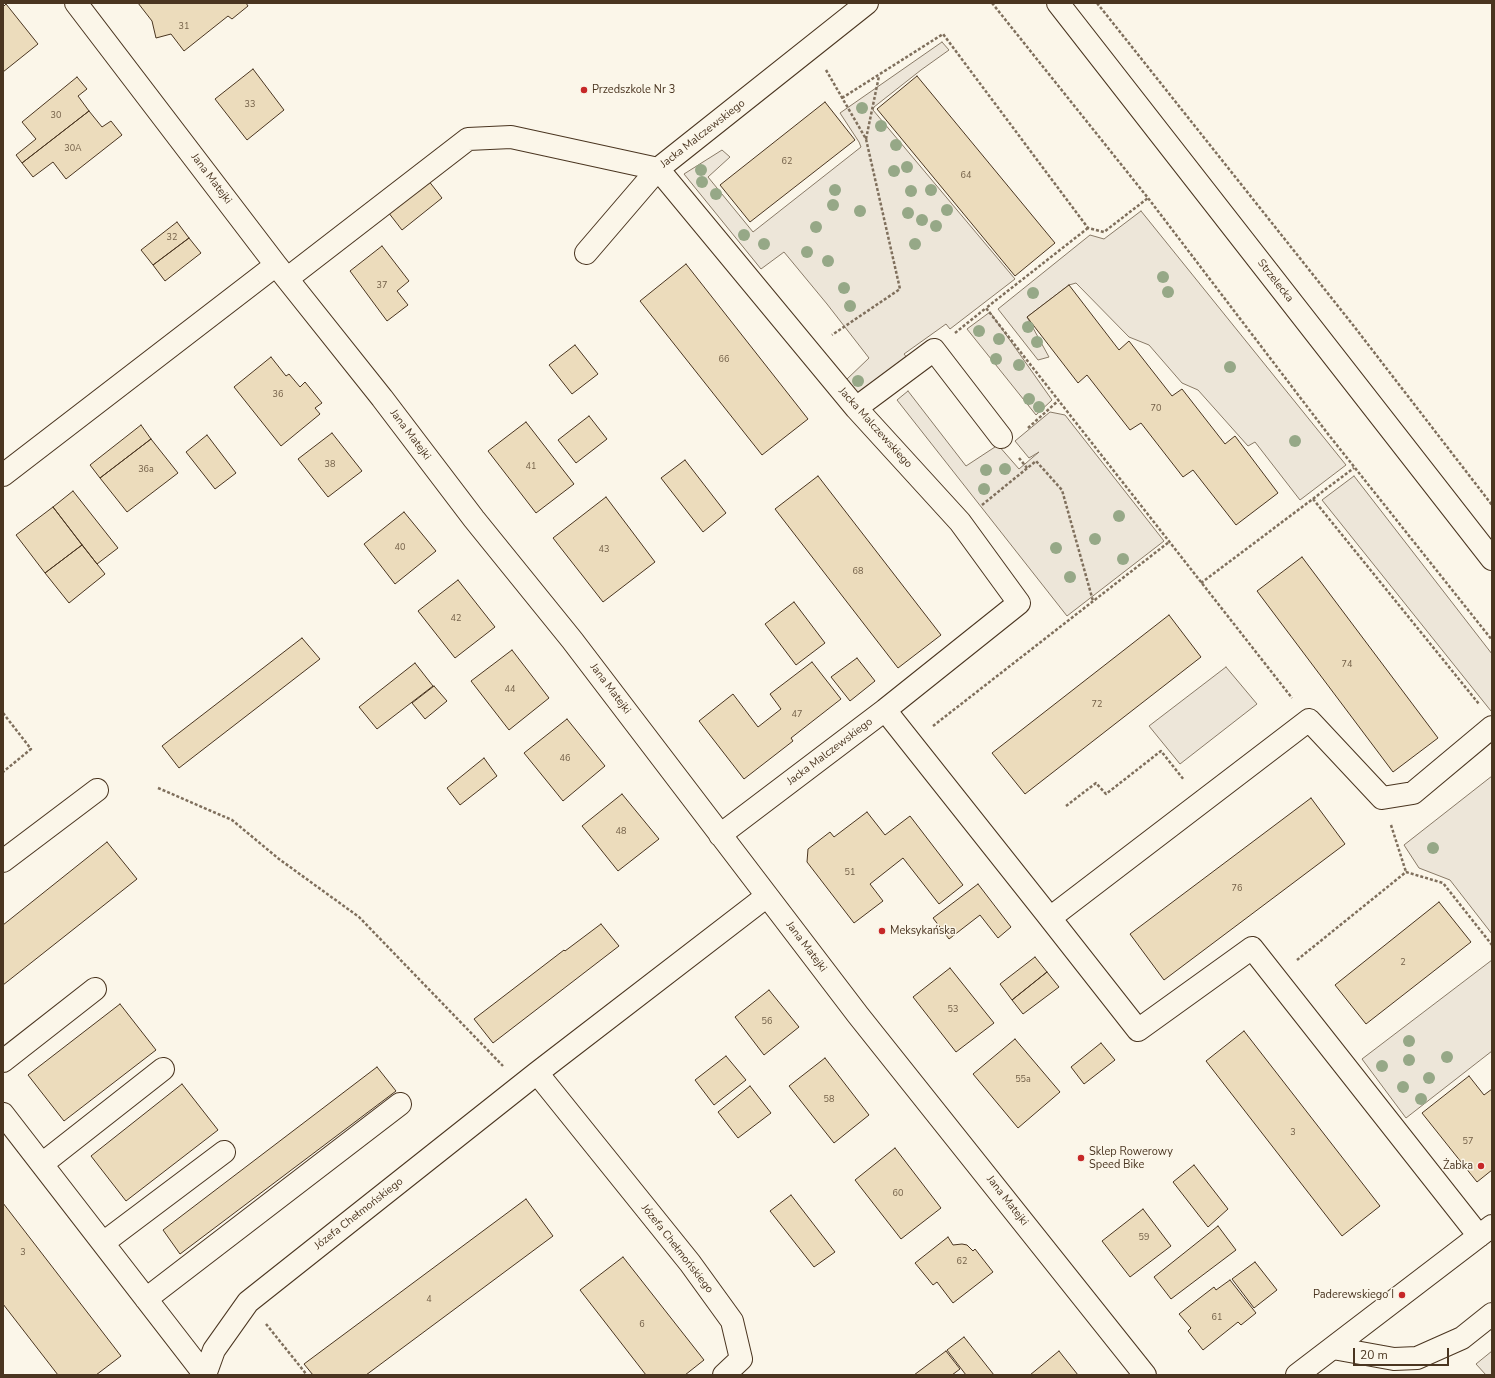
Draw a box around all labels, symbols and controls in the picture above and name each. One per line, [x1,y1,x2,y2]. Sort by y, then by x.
house number: 31 [179,22,189,32]
place label: Przedszkole Nr 3 [592,83,675,97]
marker: Przedszkole Nr 3 [579,85,589,95]
street label: Jacka Malczewskiego [658,97,748,171]
house number: 33 [245,100,255,110]
house number: 30 [51,111,61,121]
house number: 30A [64,144,82,154]
street label: Jana Matejki [188,151,234,207]
house number: 62 [782,157,792,167]
house number: 64 [961,171,971,181]
house number: 32 [167,233,177,243]
street label: Strzelecka [1254,257,1296,305]
house number: 37 [377,281,387,291]
house number: 66 [719,355,729,365]
street label: Jacka Malczewskiego [835,385,915,471]
house number: 36 [273,390,283,400]
house number: 70 [1151,404,1161,414]
street label: Jana Matejki [387,407,433,463]
house number: 38 [325,460,335,470]
house number: 41 [526,462,536,472]
house number: 36a [138,465,154,475]
house number: 40 [395,543,405,553]
house number: 43 [599,545,609,555]
house number: 68 [853,567,863,577]
house number: 42 [451,614,461,624]
house number: 74 [1342,660,1352,670]
street label: Jana Matejki [587,661,633,717]
house number: 44 [505,685,515,695]
house number: 72 [1092,700,1102,710]
house number: 47 [792,710,802,720]
street label: Jacka Malczewskiego [785,716,875,788]
house number: 46 [560,754,570,764]
house number: 48 [616,827,626,837]
house number: 51 [845,868,855,878]
house number: 76 [1232,884,1242,894]
street label: Jana Matejki [783,919,829,975]
place label: Meksykańska [890,924,956,938]
marker: Meksykańska [877,926,887,936]
house number: 2 [1400,958,1406,968]
house number: 53 [948,1005,958,1015]
house number: 56 [762,1017,772,1027]
house number: 55a [1015,1075,1031,1085]
house number: 58 [824,1095,834,1105]
house number: 3 [1290,1128,1296,1138]
house number: 57 [1463,1137,1473,1147]
place label: Sklep Rowerowy Speed Bike [1089,1145,1173,1171]
marker: Sklep Rowerowy Speed Bike [1076,1153,1086,1163]
place label: Żabka [1443,1159,1473,1173]
marker: Żabka [1476,1161,1486,1171]
street label: Jana Matejki [983,1173,1031,1229]
street label: Józefa Chełmońskiego [312,1175,406,1253]
house number: 60 [893,1189,903,1199]
street label: Józefa Chełmońskiego [638,1202,716,1296]
house number: 59 [1139,1233,1149,1243]
house number: 3 [20,1248,26,1258]
house number: 62 [957,1257,967,1267]
place label: Paderewskiego I [1313,1288,1394,1302]
marker: Paderewskiego I [1397,1290,1407,1300]
house number: 4 [426,1295,432,1305]
house number: 61 [1212,1313,1222,1323]
house number: 6 [639,1320,645,1330]
scale bar [1355,1340,1451,1366]
text: 20 m [1360,1347,1388,1363]

